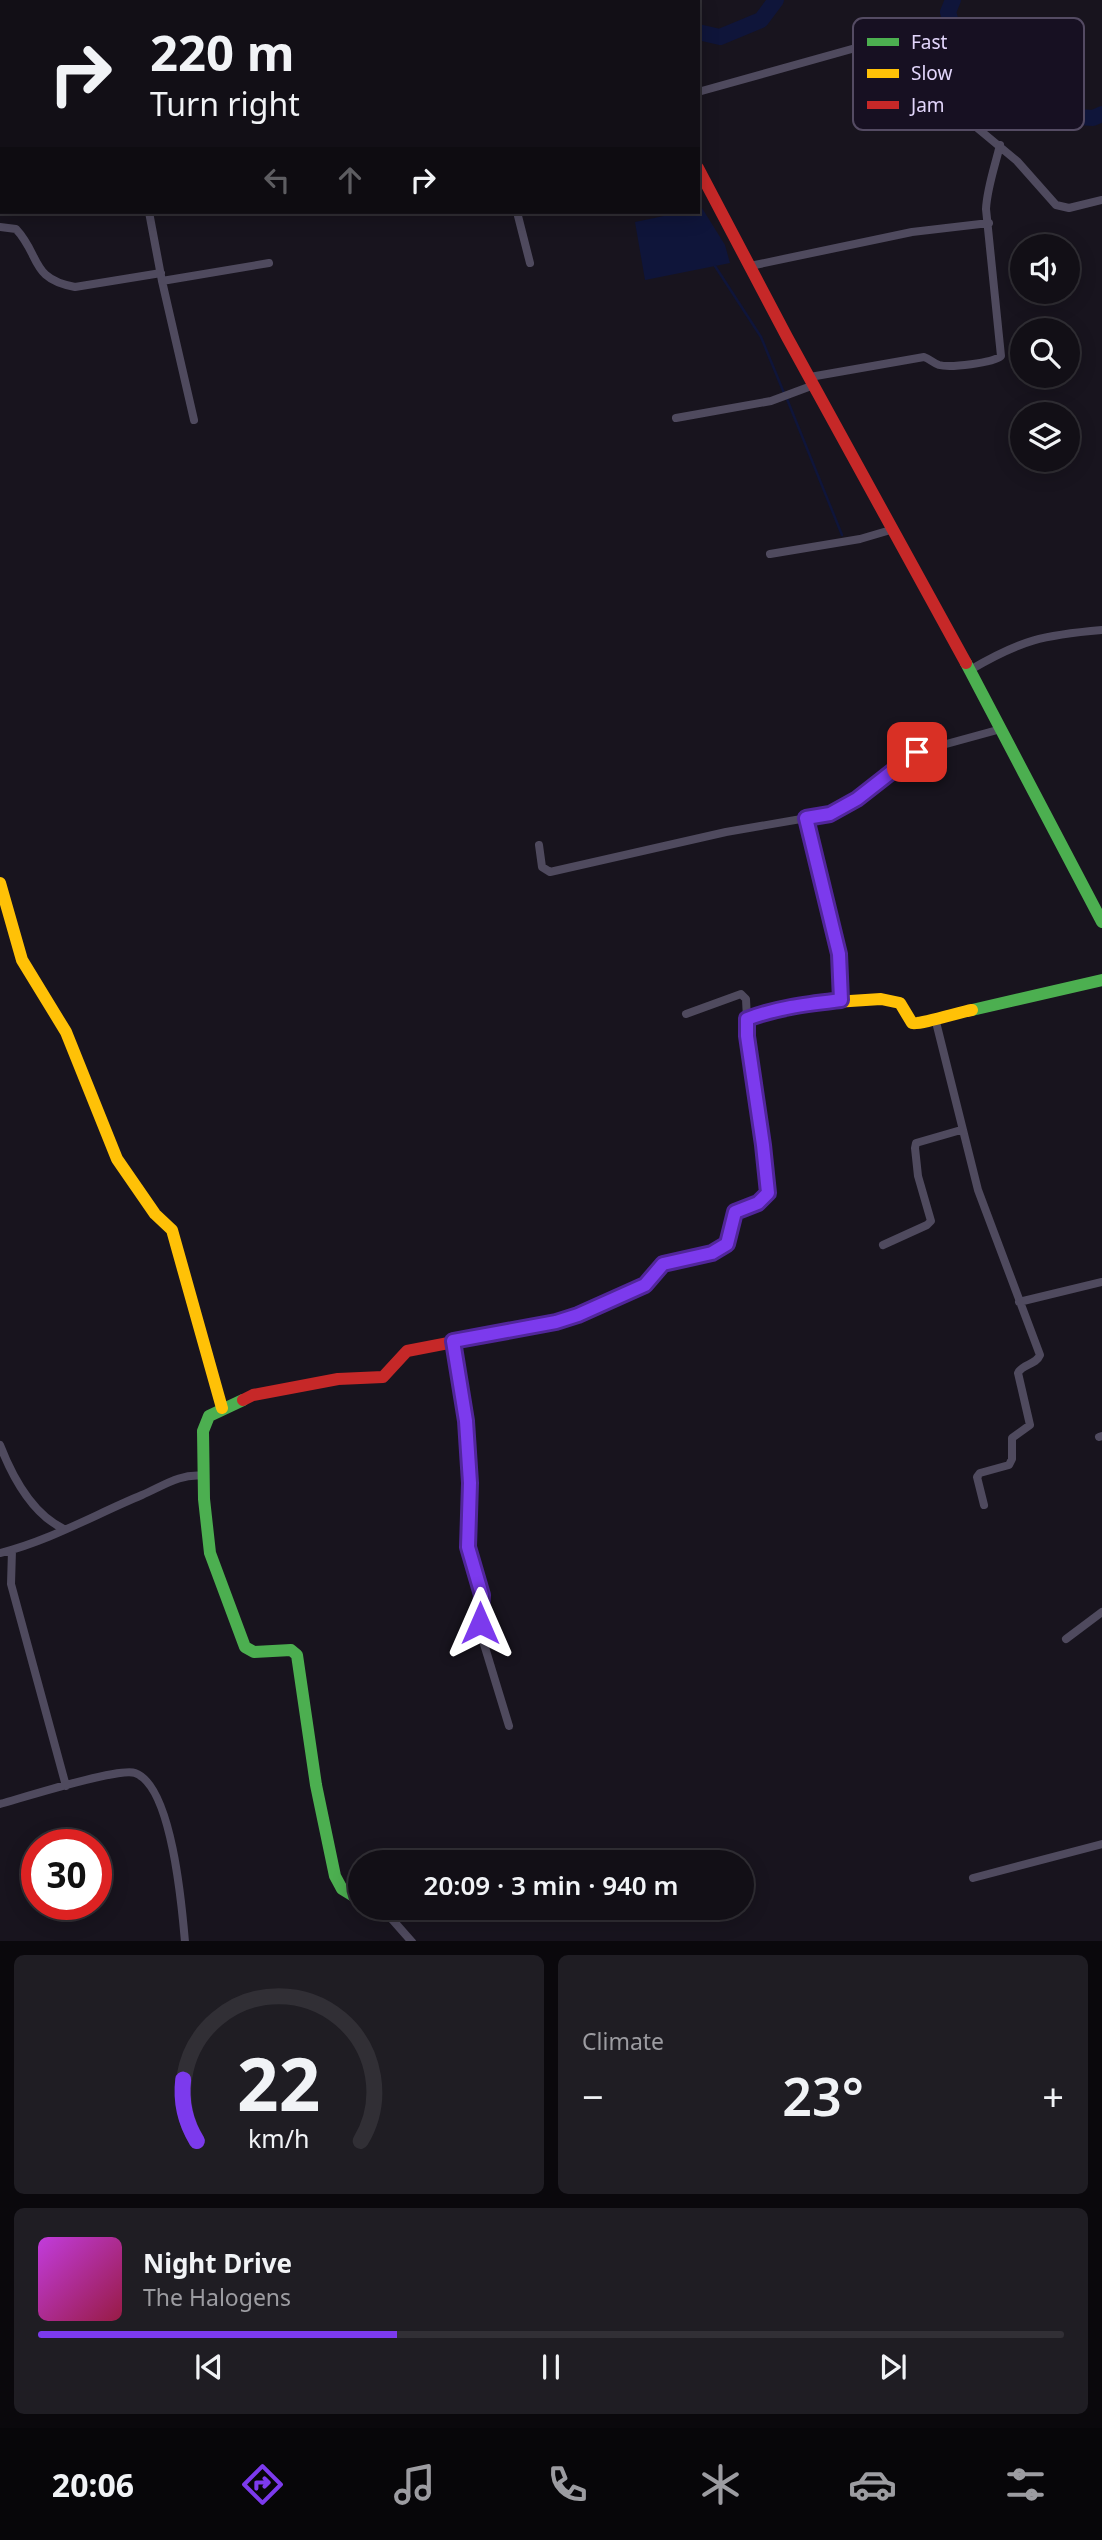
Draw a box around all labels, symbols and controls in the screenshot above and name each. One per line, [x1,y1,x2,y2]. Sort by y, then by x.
legend [853,18,1084,130]
text: 220 m [150,19,295,85]
icon: right [35,28,126,119]
text: Fast [911,29,948,55]
text: Slow [911,60,952,86]
text: Turn right [150,82,300,125]
text: Jam [909,92,945,118]
icon: left [258,161,296,199]
icon: ahead [331,161,369,199]
icon: right [404,161,442,199]
map controls [1010,234,1080,472]
button: sound [1010,234,1080,304]
button: search [1010,318,1080,388]
button: layers [1010,402,1080,472]
pin [887,722,947,782]
icon: arrive [898,733,936,771]
position arrow [443,1586,517,1660]
speed limit sign: 30 [21,1829,112,1920]
text: 20:09 · 3 min · 940 m [424,1867,678,1903]
text: Climate [582,2025,664,2057]
text: 22 [237,2033,321,2132]
text: 23° [782,2060,864,2131]
text: − [582,2070,604,2122]
text: + [1042,2070,1064,2122]
text: km/h [248,2120,310,2154]
text: Night Drive [143,2245,292,2281]
text: The Halogens [143,2281,291,2313]
icon: previous [190,2348,228,2386]
icon: pause [532,2348,570,2386]
icon: next [874,2348,912,2386]
icon: directions [238,2460,287,2509]
icon: music [390,2460,439,2509]
icon: phone [543,2460,592,2509]
icon: climate [696,2460,745,2509]
icon: car [848,2460,897,2509]
icon: filters [1001,2460,1050,2509]
text: 20:06 [52,2463,134,2506]

